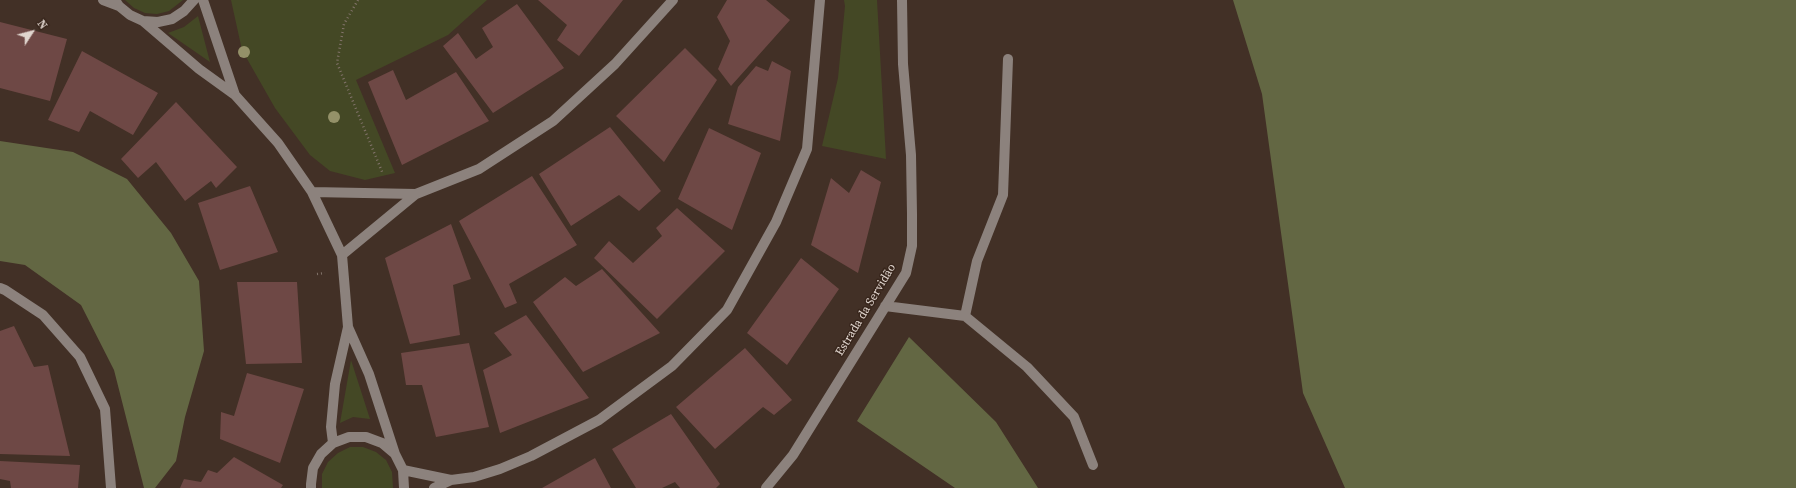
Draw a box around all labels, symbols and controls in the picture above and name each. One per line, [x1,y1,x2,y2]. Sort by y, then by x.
north arrow [12,12,52,52]
text: N [34,17,51,32]
street label: Estrada da Servidão [833,261,899,359]

